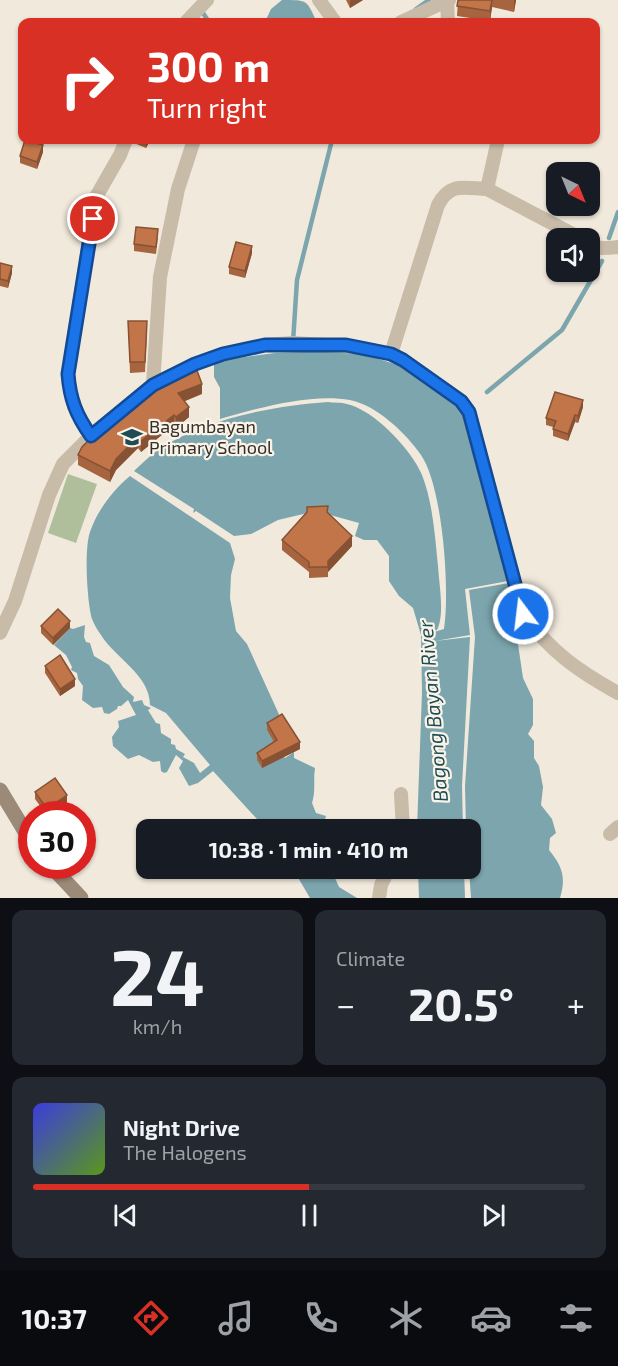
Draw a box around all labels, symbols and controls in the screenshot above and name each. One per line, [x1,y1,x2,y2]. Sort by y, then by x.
text: 300 m [147,40,270,90]
icon: right [48,42,126,120]
text: Turn right [147,91,267,123]
north arrow [546,162,600,216]
map controls [546,162,600,282]
pin [67,193,118,244]
icon: arrive [76,202,109,235]
button: sound [546,228,600,282]
place label: Bagumbayan Primary School [149,415,273,458]
school or university icon: Bagumbayan Primary School [120,425,144,449]
position arrow [491,582,555,646]
water label: Bagong Bayan River [412,618,453,803]
speed limit sign: 30 [18,801,96,879]
text: 10:38 · 1 min · 410 m [209,836,408,862]
text: 24 [110,928,205,1022]
text: Climate [336,946,405,970]
text: 20.5° [408,976,514,1030]
text: − [336,984,355,1024]
text: + [567,984,585,1024]
text: km/h [133,1014,182,1038]
text: Night Drive [123,1114,240,1140]
text: The Halogens [123,1140,247,1164]
icon: previous [109,1199,142,1232]
icon: pause [293,1199,326,1232]
icon: next [477,1199,510,1232]
icon: directions [130,1297,172,1339]
icon: music [215,1297,257,1339]
icon: phone [300,1297,342,1339]
icon: climate [385,1297,427,1339]
icon: car [470,1297,512,1339]
icon: filters [555,1297,597,1339]
text: 10:37 [21,1302,87,1334]

